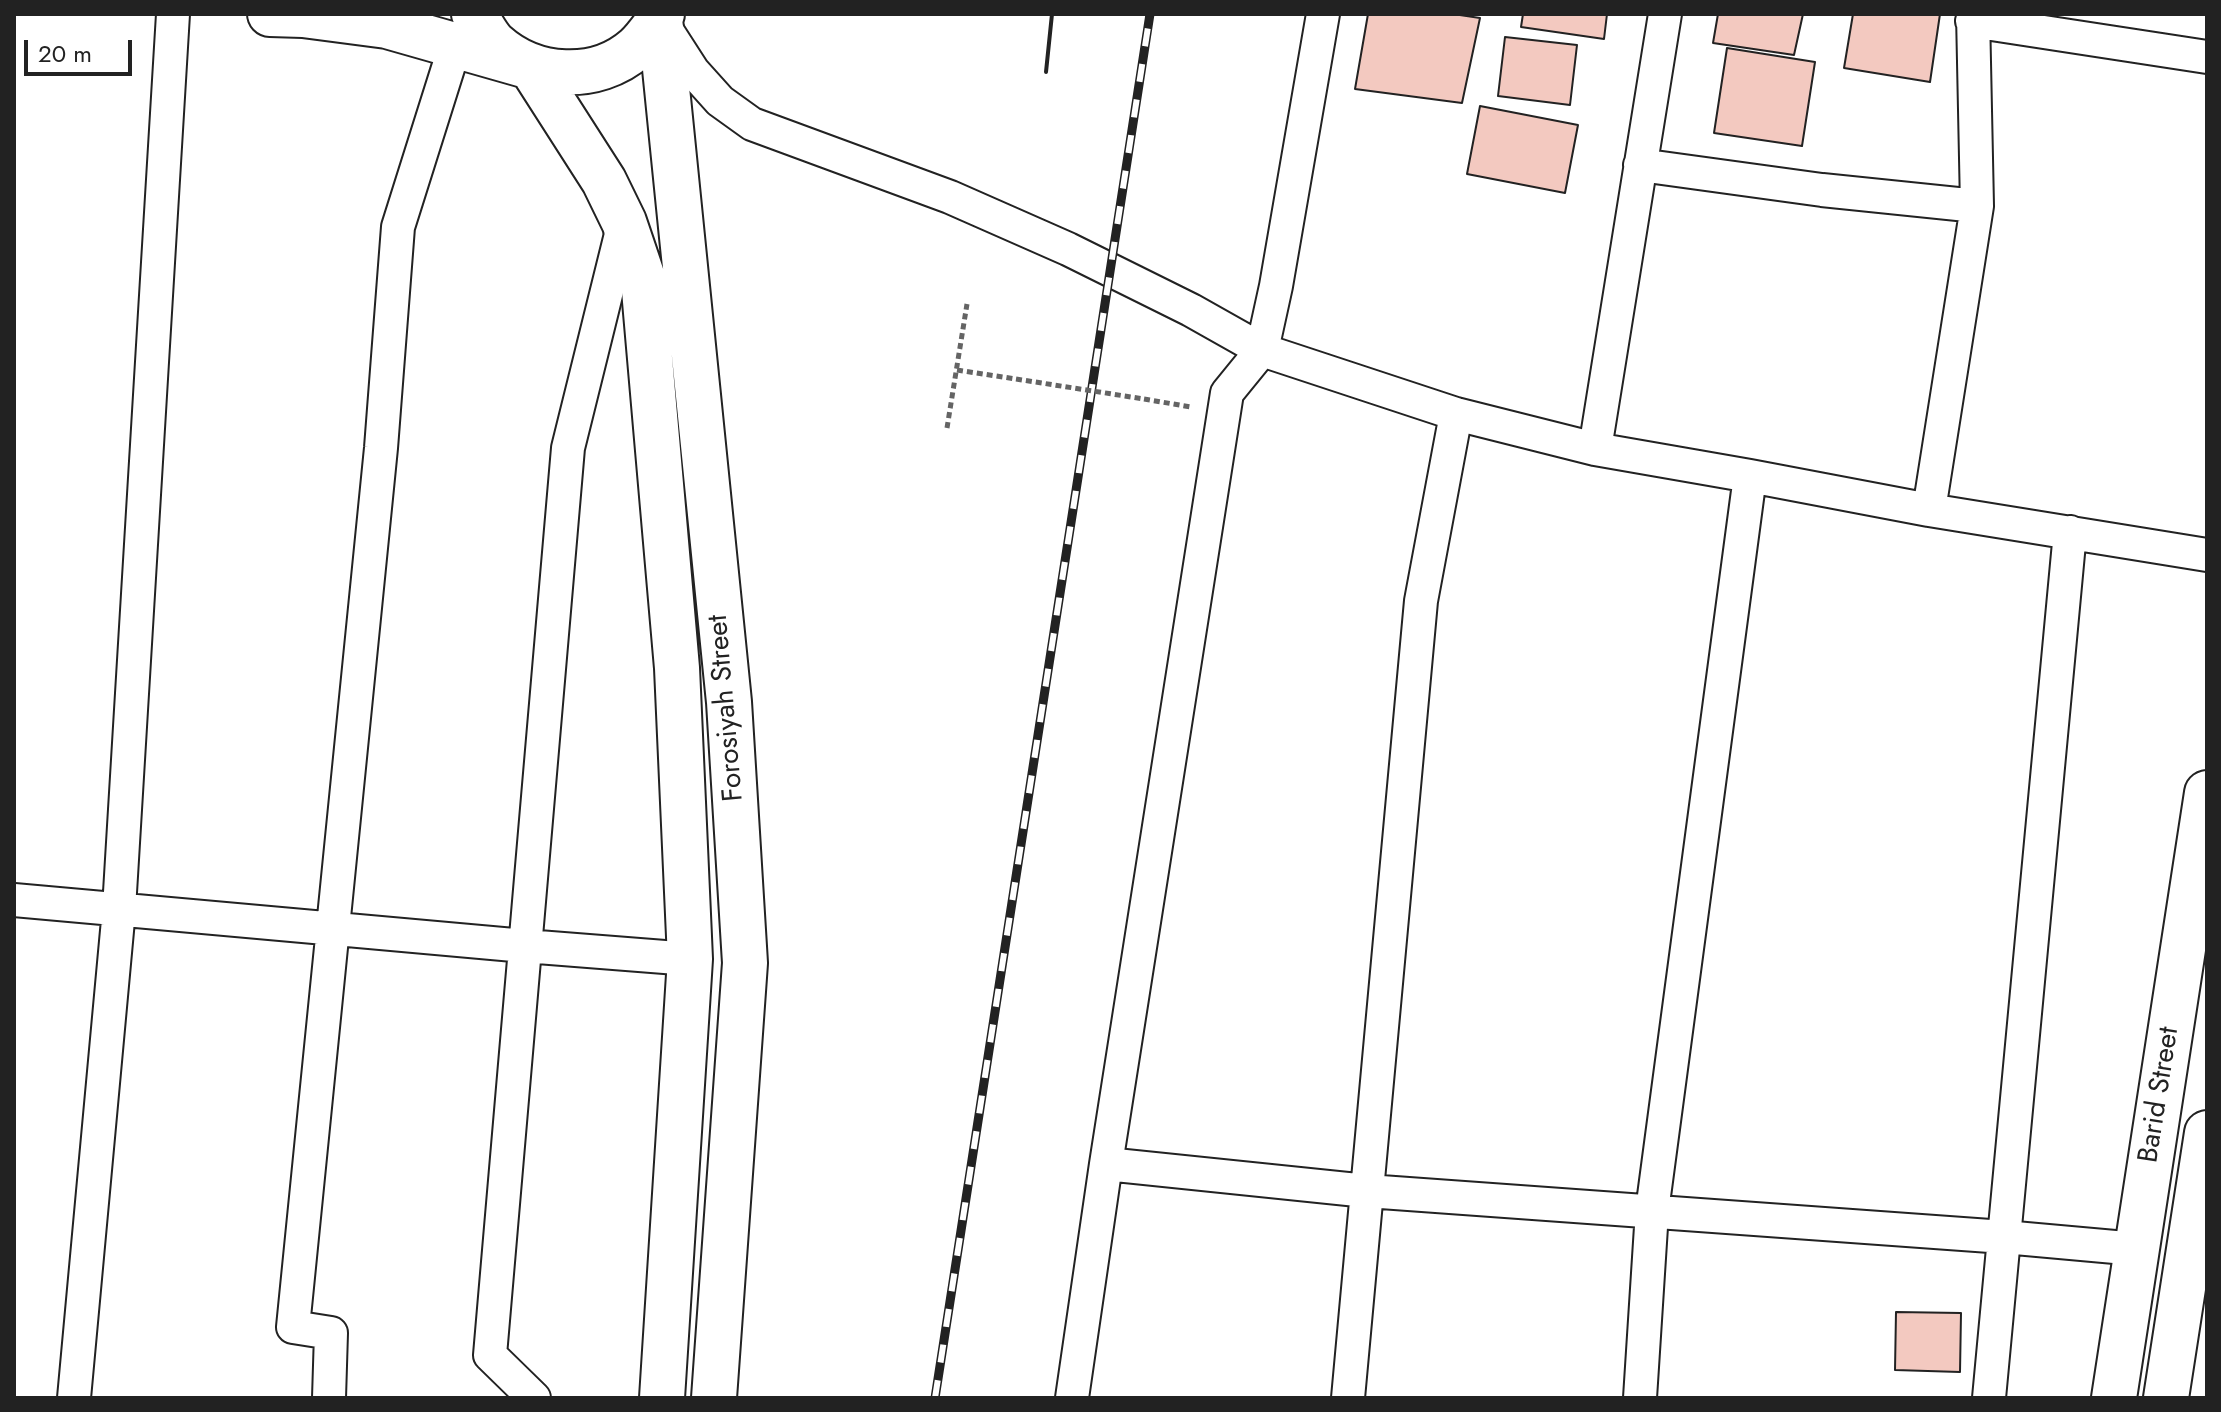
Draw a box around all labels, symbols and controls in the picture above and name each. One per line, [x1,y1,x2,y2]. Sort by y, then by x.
scale bar [28,24,136,74]
text: 20 m [38,36,92,71]
street label: Forosiyah Street [702,613,752,803]
street label: Barid Street [2133,1025,2187,1165]

